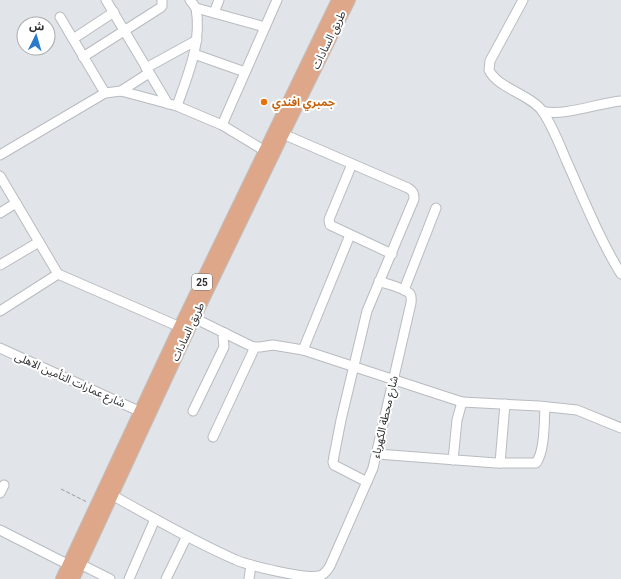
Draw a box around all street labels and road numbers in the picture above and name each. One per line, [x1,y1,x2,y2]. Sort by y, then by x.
street label: طريق السادات [309,9,349,71]
road number: 25 [192,274,212,290]
street label: طريق السادات [169,301,207,363]
street label: شارع عمارات التأمين الاهلى [12,349,128,411]
street label: شارع محطة الكهرباء [369,374,402,460]

